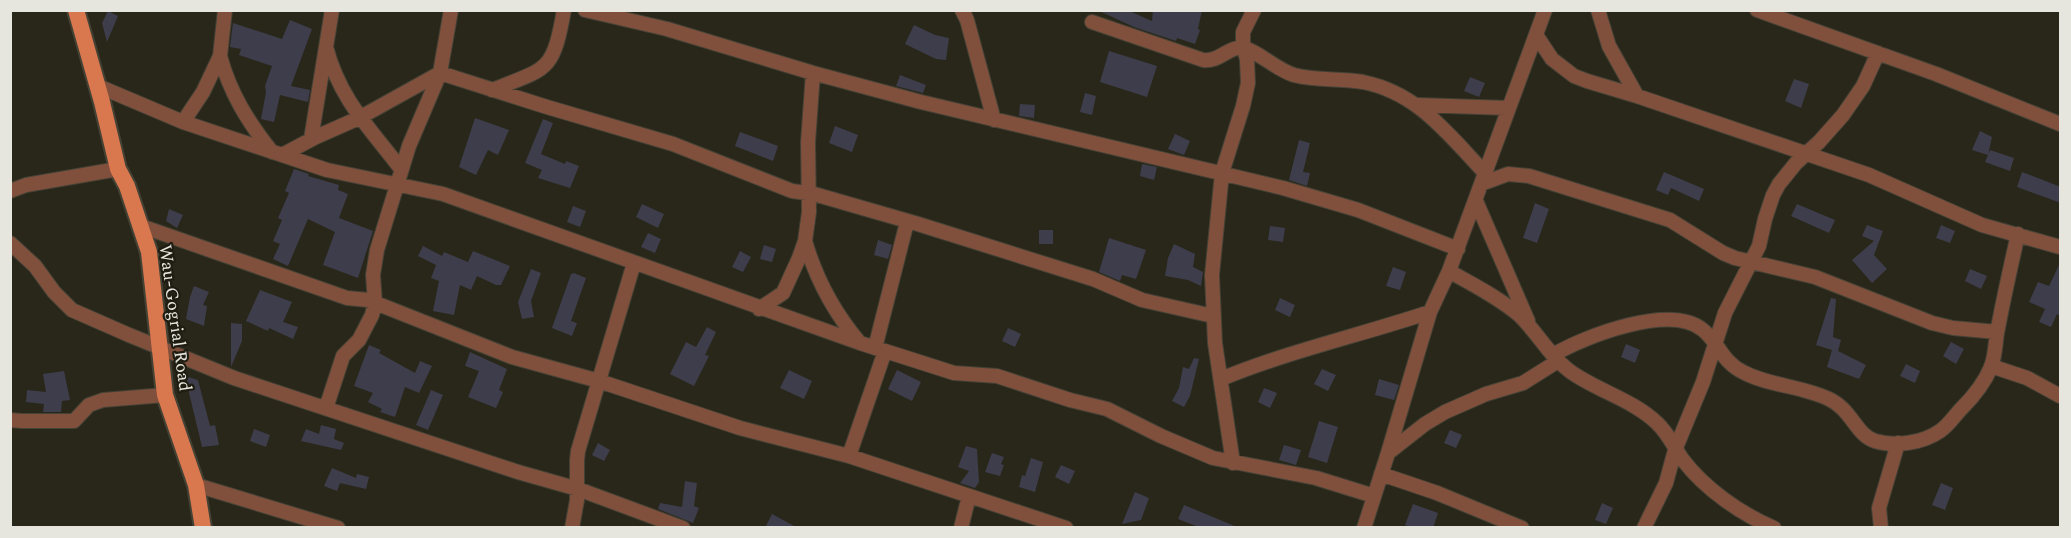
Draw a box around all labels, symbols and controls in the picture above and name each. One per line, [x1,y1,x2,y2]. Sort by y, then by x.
street label: Wau-Gogrial Road [151,243,199,393]

